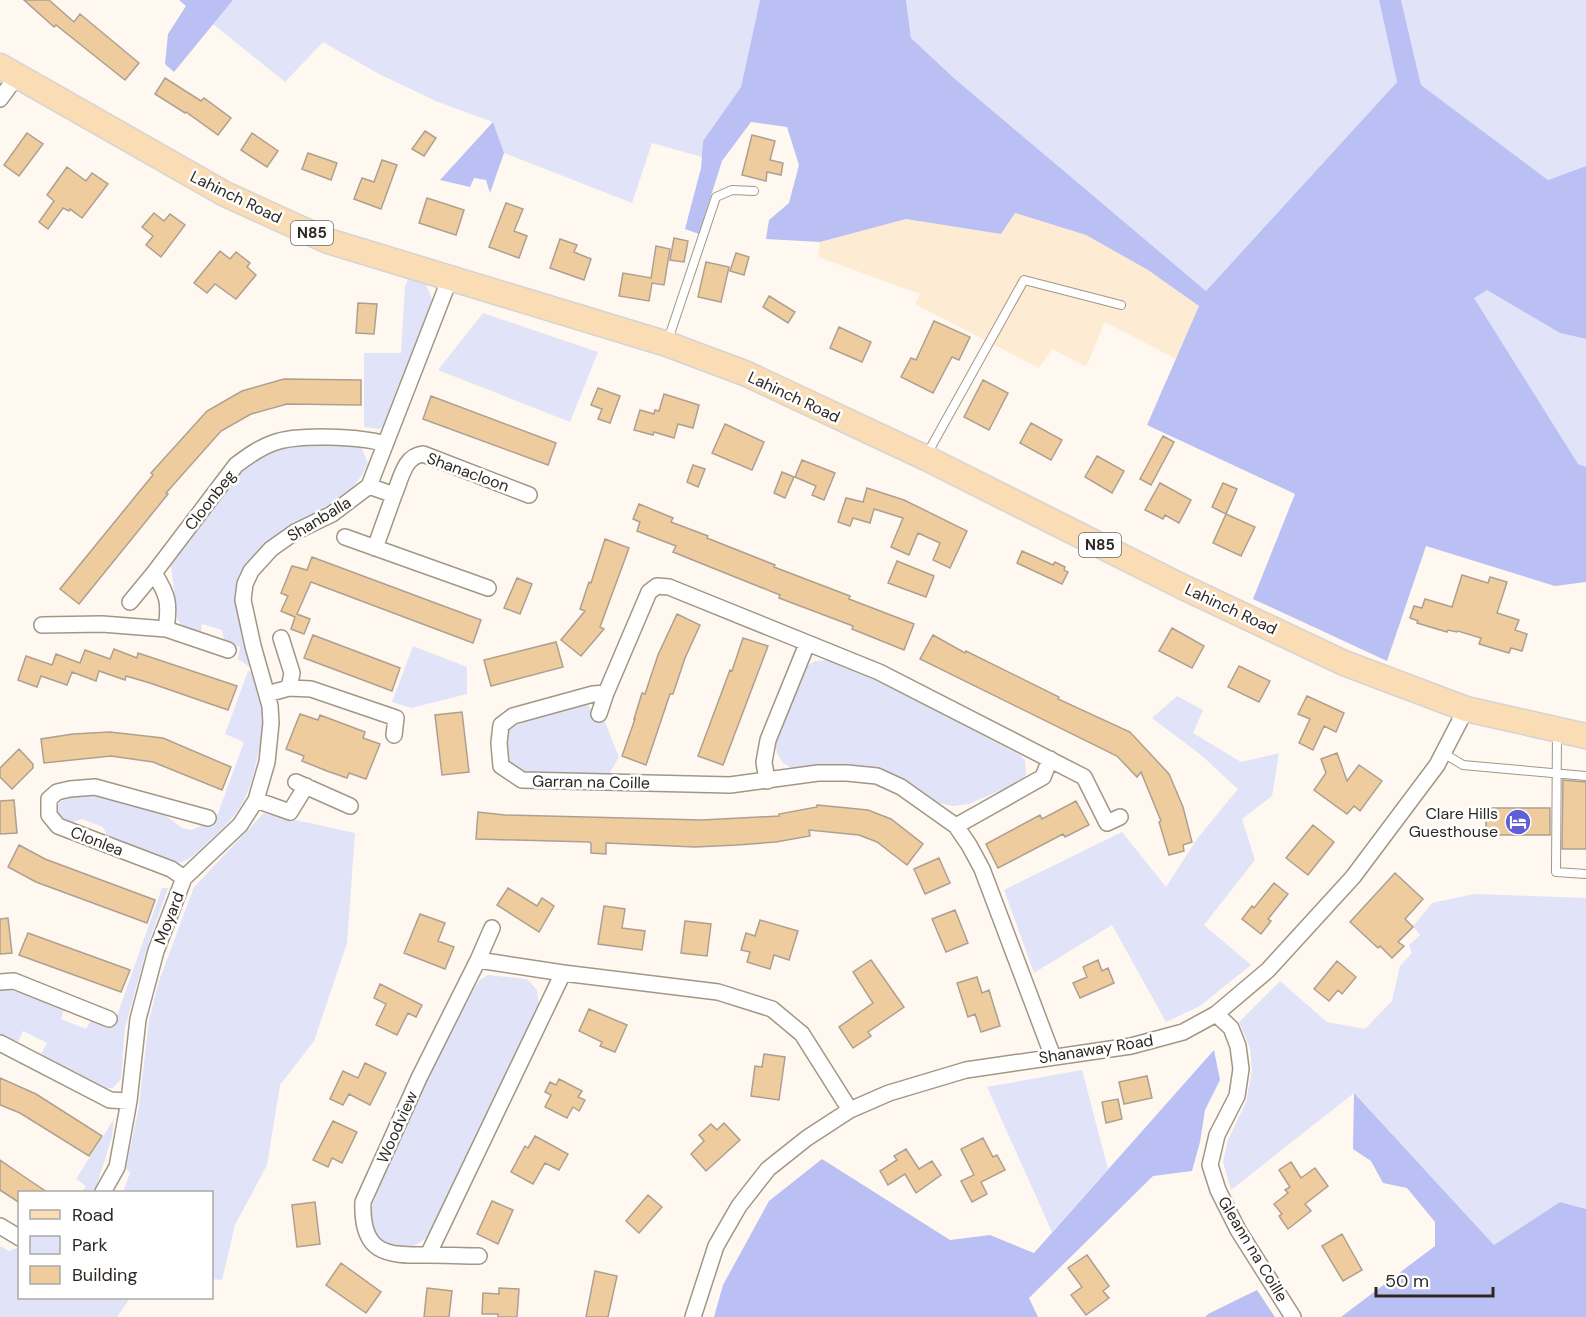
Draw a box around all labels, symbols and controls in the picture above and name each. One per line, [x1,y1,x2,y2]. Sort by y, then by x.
street label: Lahinch Road [187,166,285,228]
road number: N85 [291,221,333,245]
street label: Lahinch Road [745,367,843,427]
street label: Shanacloon [424,447,512,497]
street label: Cloonbeg [180,465,240,535]
street label: Shanballa [283,492,355,546]
road number: N85 [1079,533,1121,557]
street label: Lahinch Road [1182,579,1280,639]
street label: Garran na Coille [532,770,650,794]
place label: Clare Hills Guesthouse [1409,803,1498,842]
hotel icon: Clare Hills Guesthouse [1503,807,1533,837]
street label: Clonlea [68,821,126,861]
street label: Moyard [149,889,189,947]
street label: Shanaway Road [1037,1030,1155,1068]
street label: Woodview [372,1088,422,1166]
legend [18,1191,213,1299]
street label: Gleann na Coille [1213,1192,1293,1306]
text: Road [72,1203,114,1227]
text: Park [72,1233,108,1257]
scale bar [1376,1260,1493,1298]
text: Building [72,1263,137,1287]
text: 50 m [1385,1269,1429,1293]

